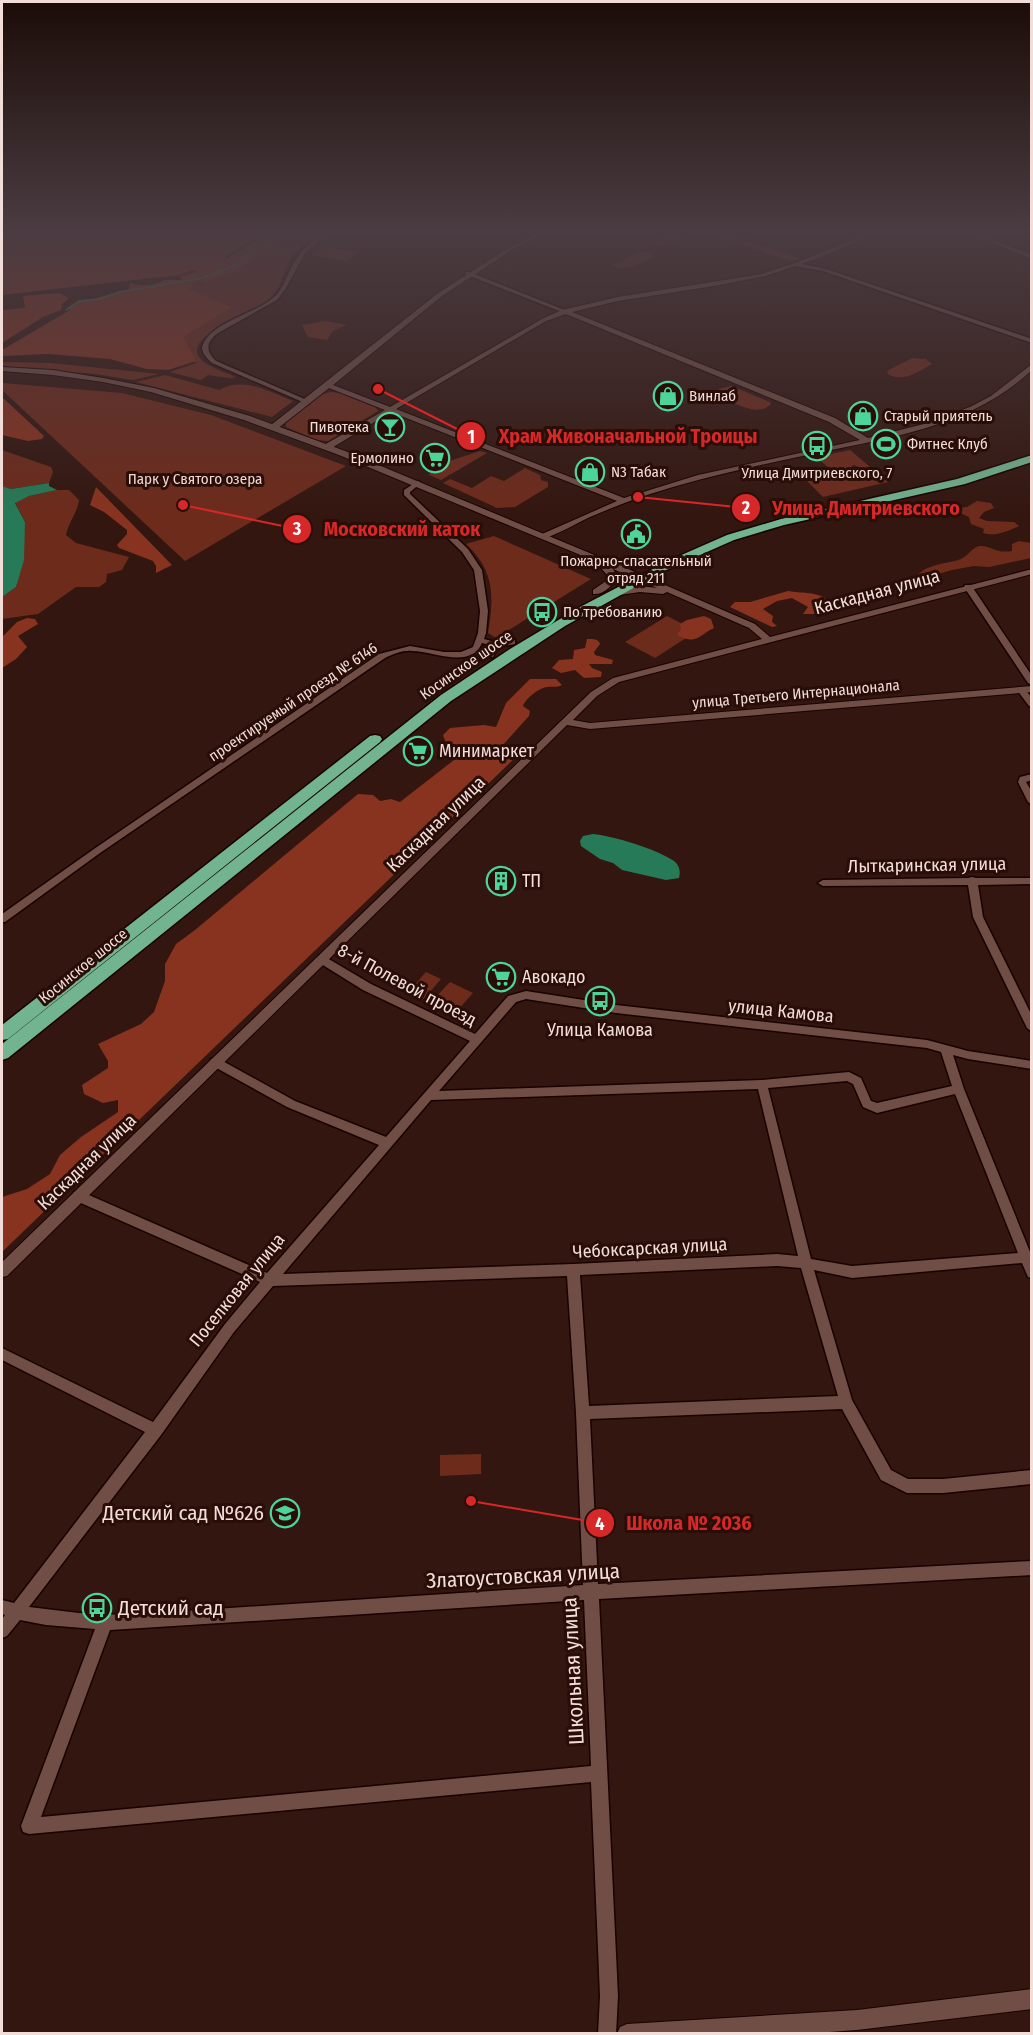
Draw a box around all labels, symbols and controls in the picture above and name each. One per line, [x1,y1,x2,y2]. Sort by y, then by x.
shop icon: Винлаб [652,380,684,412]
place label: Винлаб [689,387,736,405]
shop icon: Старый приятель [847,400,879,432]
place label: Старый приятель [884,407,992,425]
bar icon: Пивотека [374,411,406,443]
callout: Храм Живоначальной Троицы [456,417,769,455]
place label: Пивотека [310,418,369,436]
text: Храм Живоначальной Троицы [498,424,757,448]
text: 1 [467,426,475,448]
sports icon: Фитнес Клуб [870,428,902,460]
bus stop icon: Улица Дмитриевского, 7 [801,430,833,462]
place label: Фитнес Клуб [907,435,988,453]
supermarket icon: Ермолино [419,442,451,474]
place label: Ермолино [350,449,414,467]
shop icon: N3 Табак [574,456,606,488]
place label: N3 Табак [611,463,666,481]
place label: Улица Дмитриевского, 7 [741,464,892,482]
park label: Парк у Святого озера [128,470,262,488]
callout: Улица Дмитриевского [731,489,972,527]
text: Улица Дмитриевского [771,496,960,520]
text: 2 [741,497,750,519]
callout: Московский каток [282,510,492,548]
text: Московский каток [324,517,481,541]
text: 3 [292,518,302,540]
public building icon: Пожарно-спасательный отряд 211 [620,518,652,550]
place label: Пожарно-спасательный отряд 211 [560,552,712,587]
street label: Каскадная улица [812,565,942,619]
bus stop icon: По требованию [526,596,558,628]
place label: По требованию [563,603,662,621]
street label: Косинское шоссе [416,626,516,704]
street label: проектируемый проезд № 6146 [205,639,381,765]
street label: улица Третьего Интернационала [692,676,900,712]
supermarket icon: Минимаркет [402,735,434,767]
place label: Минимаркет [439,740,535,762]
street label: Каскадная улица [382,771,490,877]
street label: Лыткаринская улица [847,853,1007,877]
building icon: ТП [485,865,517,897]
place label: ТП [522,870,541,892]
street label: Косинское шоссе [35,925,131,1007]
street label: 8-й Полевой проезд [334,939,480,1031]
supermarket icon: Авокадо [485,961,517,993]
place label: Авокадо [522,966,585,988]
bus stop icon: Улица Камова [584,985,616,1017]
street label: улица Камова [727,995,835,1027]
place label: Улица Камова [546,1019,653,1041]
street label: Каскадная улица [33,1109,141,1215]
street label: Поселковая улица [185,1229,290,1351]
street label: Чебоксарская улица [572,1233,728,1263]
school or university icon: Детский сад №626 [269,1497,301,1529]
place label: Детский сад №626 [101,1500,264,1526]
callout: Школа № 2036 [585,1504,764,1542]
text: Школа № 2036 [626,1511,752,1535]
text: 4 [595,1513,605,1535]
street label: Златоустовская улица [425,1558,621,1594]
bus stop icon: Детский сад [81,1592,113,1624]
place label: Детский сад [117,1595,224,1621]
street label: Школьная улица [556,1597,590,1745]

